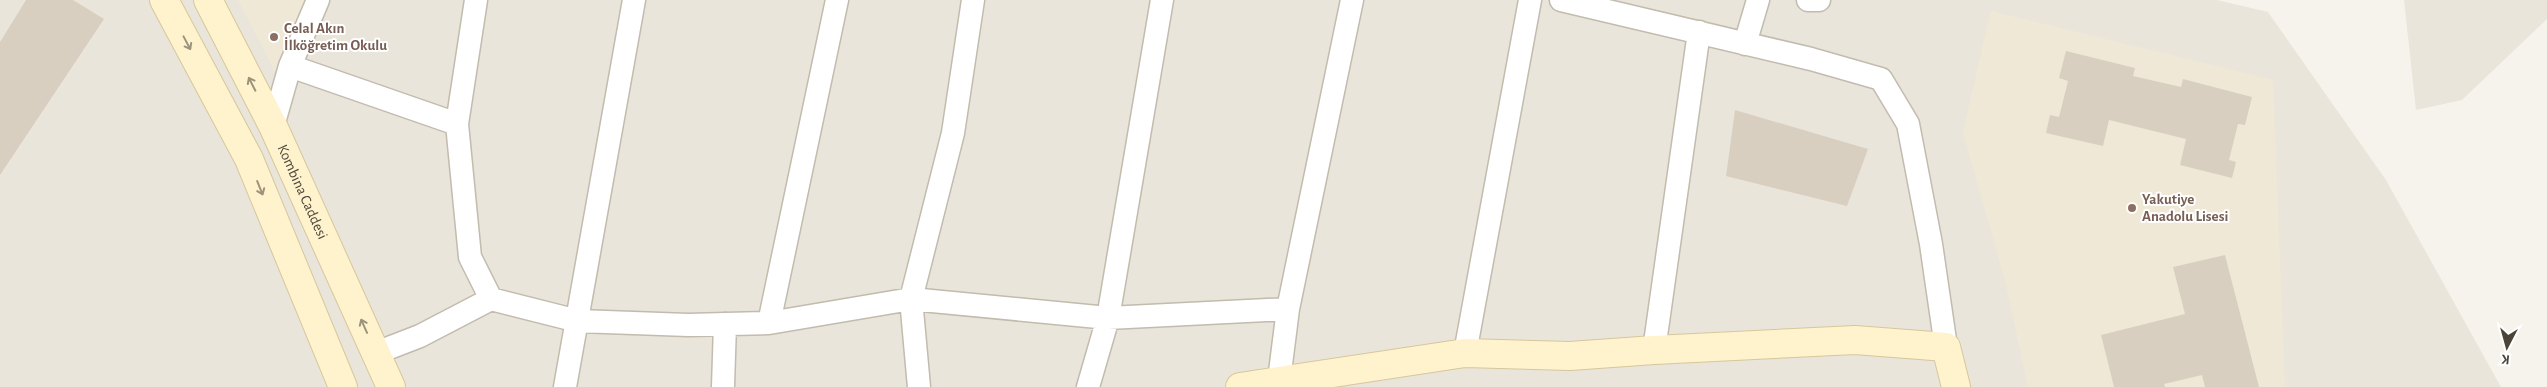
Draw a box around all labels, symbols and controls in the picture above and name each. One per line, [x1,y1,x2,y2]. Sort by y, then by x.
place label: Celal Akın İlköğretim Okulu [284,21,387,53]
marker: Celal Akın İlköğretim Okulu [268,31,280,43]
one-way arrow [183,35,192,50]
one-way arrow [246,77,256,91]
street label: Kombina Caddesi [275,142,331,241]
one-way arrow [256,180,266,195]
place label: Yakutiye Anadolu Lisesi [2142,192,2228,224]
marker: Yakutiye Anadolu Lisesi [2126,202,2138,214]
one-way arrow [358,319,368,334]
north arrow [2482,322,2532,372]
text: K [2500,351,2511,366]

